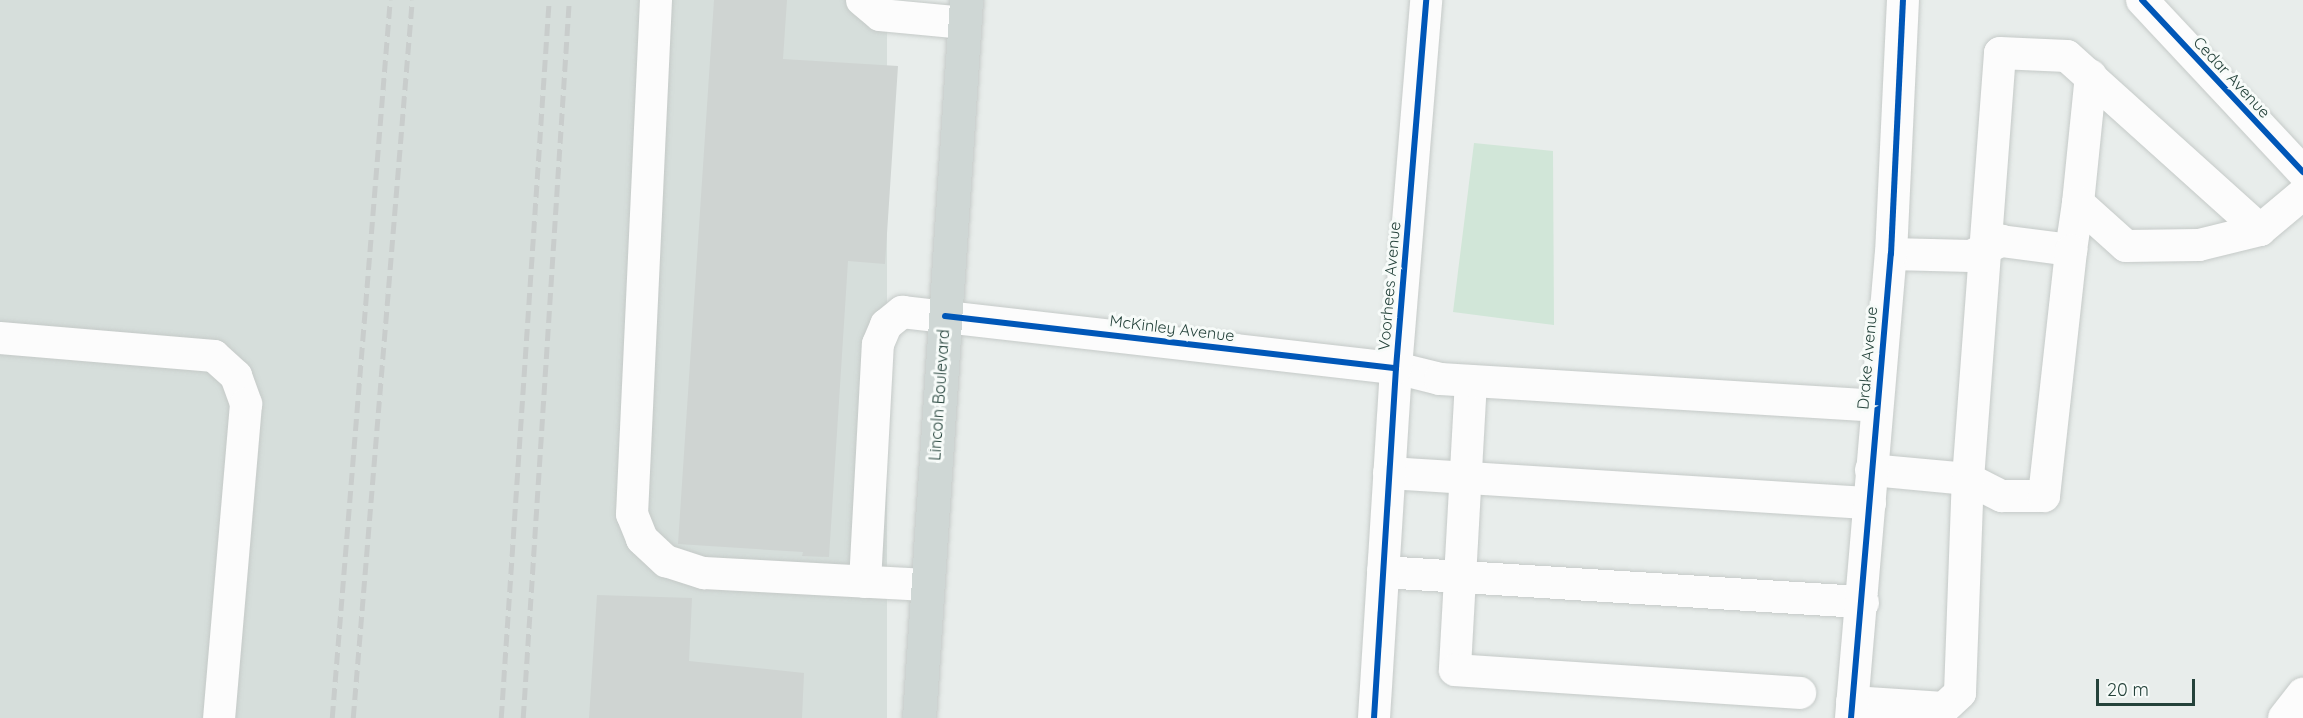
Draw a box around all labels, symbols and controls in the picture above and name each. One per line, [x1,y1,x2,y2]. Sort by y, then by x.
street label: Cedar Avenue [2189,32,2275,122]
street label: Voorhees Avenue [1374,221,1404,351]
street label: Drake Avenue [1853,306,1881,410]
street label: McKinley Avenue [1108,311,1236,345]
street label: Lincoln Boulevard [925,329,953,461]
scale bar [2099,667,2198,705]
text: 20 m [2107,678,2149,701]

